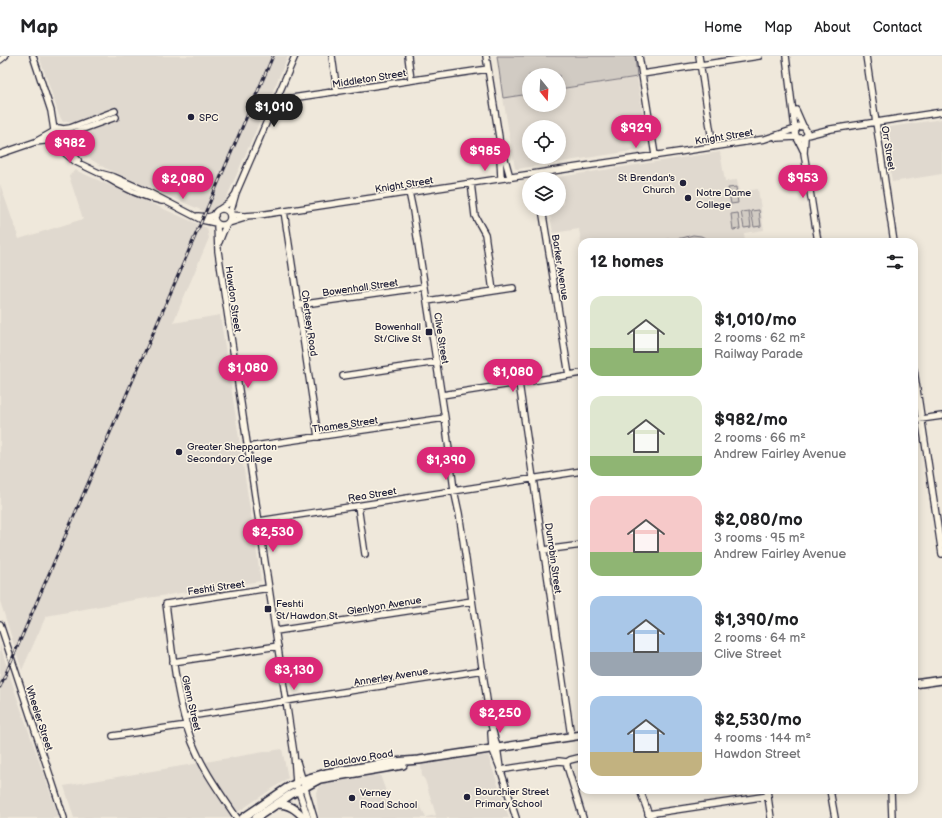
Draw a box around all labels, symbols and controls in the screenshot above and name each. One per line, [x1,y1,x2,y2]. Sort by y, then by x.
text: Map [20,16,58,39]
text: Home [704,19,742,36]
text: Map [764,19,792,36]
text: About [814,19,851,36]
text: Contact [873,19,922,36]
street label: Middleton Street [331,67,407,91]
north arrow [522,68,566,112]
map controls [522,68,566,216]
pin: $1,010 [241,94,307,128]
text: $1,010 [255,99,293,115]
marker: SPC [186,112,196,122]
place label: SPC [199,112,218,124]
pin: $929 [612,115,660,149]
button: locate [522,120,566,164]
text: $929 [620,120,652,136]
street label: Orr Street [879,125,897,171]
street label: Knight Street [694,126,754,148]
pin: $982 [46,130,94,164]
text: $982 [54,135,86,151]
pin: $985 [461,138,509,172]
text: $985 [469,143,501,159]
pin: $953 [779,165,827,199]
pin: $2,080 [150,166,216,200]
text: $953 [787,170,819,186]
text: $2,080 [161,171,205,187]
button: layers [522,172,566,216]
place label: St Brendan's Church [618,172,675,196]
street label: Knight Street [374,174,434,196]
marker: St Brendan's Church [678,178,688,188]
place label: Notre Dame College [696,187,751,211]
marker: Notre Dame College [683,193,693,203]
street label: Barker Avenue [549,233,571,301]
icon: filters [884,251,906,273]
text: 12 homes [590,252,664,272]
street label: Hawdon Street [222,265,244,333]
street label: Bowenhall Street [322,277,399,299]
street label: Chertsey Road [298,289,320,357]
text: $1,010/mo [714,310,797,330]
street label: Clive Street [431,312,451,365]
icon: home [622,312,670,360]
place label: Bowenhall St/Clive St [374,321,421,345]
marker: Bowenhall St/Clive St [424,327,434,337]
text: 2 rooms · 62 m² [714,330,806,346]
text: Railway Parade [714,346,803,362]
pin: $1,080 [215,355,281,389]
pin: $1,080 [480,359,546,393]
text: $1,080 [228,360,268,376]
text: $1,080 [493,364,533,380]
text: $982/mo [714,410,788,430]
icon: home [622,412,670,460]
street label: Thames Street [312,414,379,436]
text: 2 rooms · 66 m² [714,430,806,446]
place label: Greater Shepparton Secondary College [187,441,277,465]
text: Andrew Fairley Avenue [714,446,846,462]
marker: Greater Shepparton Secondary College [174,447,184,457]
pin: $1,390 [413,447,479,481]
text: $1,390 [426,452,466,468]
street label: Rea Street [347,485,397,505]
text: $2,080/mo [714,510,803,530]
icon: home [622,512,670,560]
pin: $2,530 [240,519,306,553]
street label: Dunrobin Street [542,522,564,594]
text: $2,530 [252,524,294,540]
text: 3 rooms · 95 m² [714,530,805,546]
text: Andrew Fairley Avenue [714,546,846,562]
street label: Feshti Street [187,578,245,598]
street label: Glenlyon Avenue [346,594,422,618]
place label: Feshti St/Hawdon St [276,598,338,622]
marker: Feshti St/Hawdon St [263,604,273,614]
text: $1,390/mo [714,610,799,630]
icon: home [622,612,670,660]
text: 2 rooms · 64 m² [714,630,806,646]
text: Clive Street [714,646,781,662]
pin: $3,130 [261,657,327,691]
text: $3,130 [274,662,314,678]
street label: Annerley Avenue [353,665,429,689]
street label: Glenn Street [179,674,203,732]
street label: Wheeler Street [23,684,55,752]
pin: $2,250 [467,700,533,734]
text: $2,250 [479,705,521,721]
text: $2,530/mo [714,710,802,730]
icon: home [622,712,670,760]
text: 4 rooms · 144 m² [714,730,811,746]
text: Hawdon Street [714,746,801,762]
street label: Balaclava Road [322,747,394,770]
place label: Bourchier Street Primary School [475,786,549,810]
place label: Verney Road School [360,787,417,811]
marker: Bourchier Street Primary School [462,792,472,802]
marker: Verney Road School [347,793,357,803]

